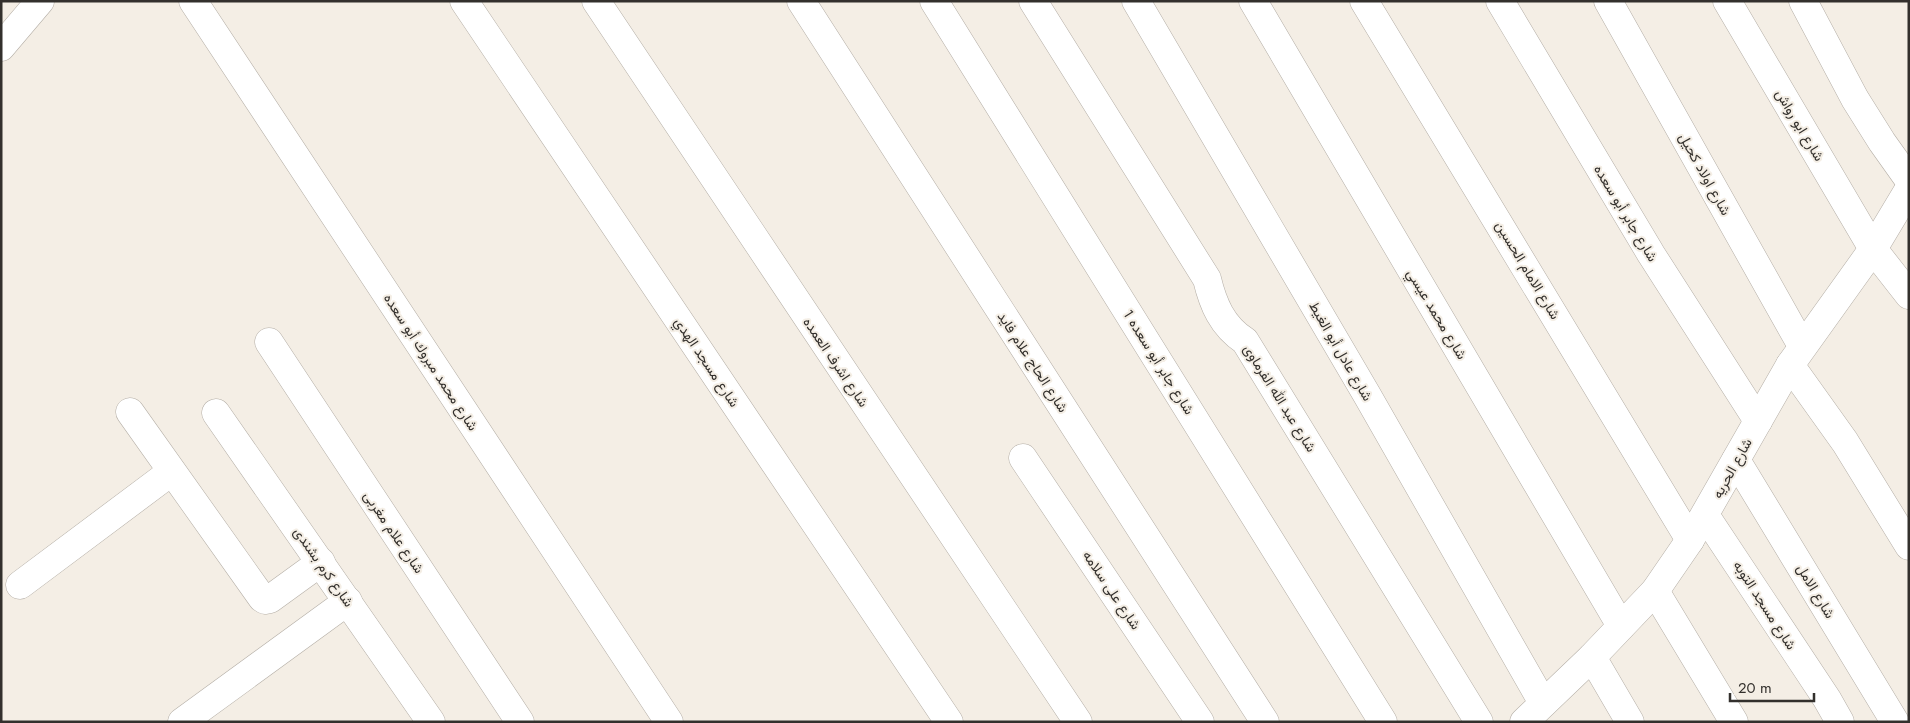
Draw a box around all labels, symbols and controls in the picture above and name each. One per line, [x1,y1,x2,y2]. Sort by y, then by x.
street label: شارع ابو رواش [1770,85,1829,165]
street label: شارع اولاد كحيل [1673,129,1736,219]
street label: شارع جابر أبو سعده [1588,161,1663,266]
street label: شارع الامام الحسين [1490,217,1565,323]
street label: شارع محمد عيسي [1400,265,1472,364]
street label: شارع محمد مبروك أبو سعده [378,289,483,435]
street label: شارع عادل أبو الغيط [1303,297,1378,405]
street label: شارع جابر أبو سعده 1 [1118,306,1199,419]
street label: شارع الحاج علام فايد [992,308,1073,417]
street label: شارع مسجد الهدي [668,313,744,412]
street label: شارع اشرف العمده [798,313,874,412]
street label: شارع عبد الله الفرماوى [1238,340,1321,456]
street label: شارع الحريه [1707,434,1758,502]
street label: شارع علام مغربى [358,487,429,578]
street label: شارع كرم بشندى [288,523,359,612]
street label: شارع على سلامه [1077,546,1146,634]
street label: شارع مسجد التوبه [1728,556,1801,654]
street label: شارع الامل [1791,560,1840,623]
scale bar [1730,670,1814,702]
text: 20 m [1738,677,1772,699]

